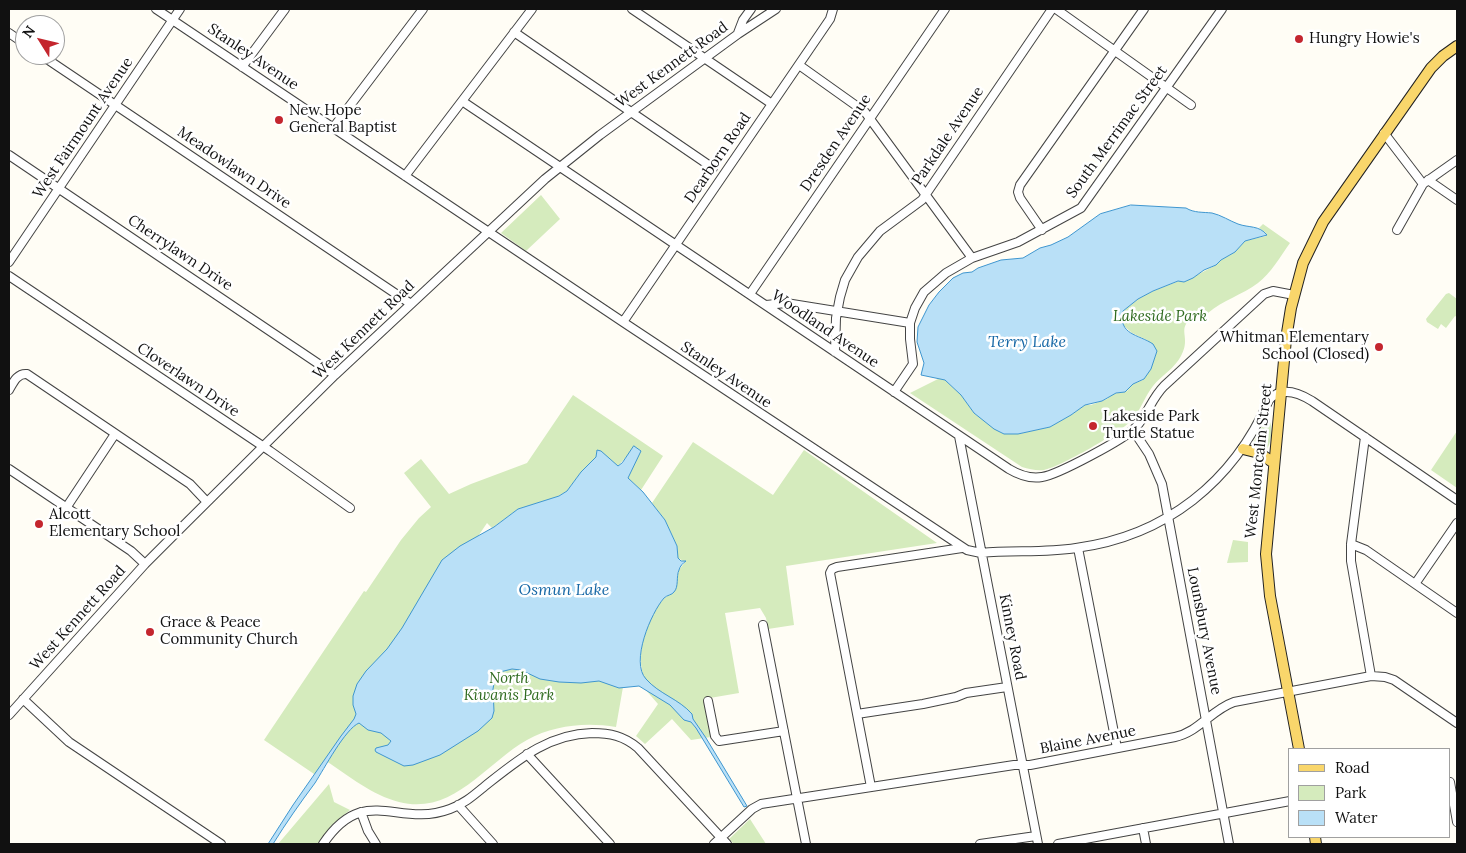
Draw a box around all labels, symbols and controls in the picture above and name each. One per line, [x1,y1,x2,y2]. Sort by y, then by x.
north arrow [15,15,65,65]
street label: West Kennett Road [612,18,732,112]
street label: Stanley Avenue [204,20,302,94]
text: N [18,22,39,41]
place label: Hungry Howie's [1309,30,1420,48]
marker: Hungry Howie's [1293,33,1305,45]
street label: West Fairmount Avenue [29,54,137,202]
street label: South Merrimac Street [1063,62,1171,202]
street label: Parkdale Avenue [908,83,988,189]
street label: Dresden Avenue [797,91,875,195]
place label: New Hope General Baptist [289,102,397,137]
street label: Dearborn Road [681,109,755,207]
marker: New Hope General Baptist [273,114,285,126]
street label: Meadowlawn Drive [174,123,294,213]
street label: Cherrylawn Drive [124,211,236,295]
street label: West Kennett Road [310,277,418,383]
street label: Woodland Avenue [768,286,882,372]
park label: Lakeside Park [1113,308,1207,326]
place label: Whitman Elementary School (Closed) [1220,329,1369,364]
water label: Terry Lake [988,332,1066,352]
street label: Stanley Avenue [677,338,775,412]
street label: Cloverlawn Drive [133,339,243,421]
marker: Whitman Elementary School (Closed) [1373,341,1385,353]
street label: West Montcalm Street [1242,382,1276,540]
place label: Lakeside Park Turtle Statue [1103,408,1199,443]
marker: Lakeside Park Turtle Statue [1087,420,1099,432]
place label: Alcott Elementary School [49,506,180,541]
marker: Alcott Elementary School [33,518,45,530]
street label: West Kennett Road [26,562,130,674]
street label: Lounsbury Avenue [1183,566,1225,696]
water label: Osmun Lake [519,580,609,600]
street label: Kinney Road [995,592,1029,682]
place label: Grace & Peace Community Church [160,614,298,649]
marker: Grace & Peace Community Church [144,626,156,638]
park label: North Kiwanis Park [464,670,554,705]
street label: Blaine Avenue [1039,722,1137,758]
legend [1288,748,1451,838]
text: Road [1335,758,1370,777]
text: Park [1335,783,1366,802]
text: Water [1335,808,1377,827]

